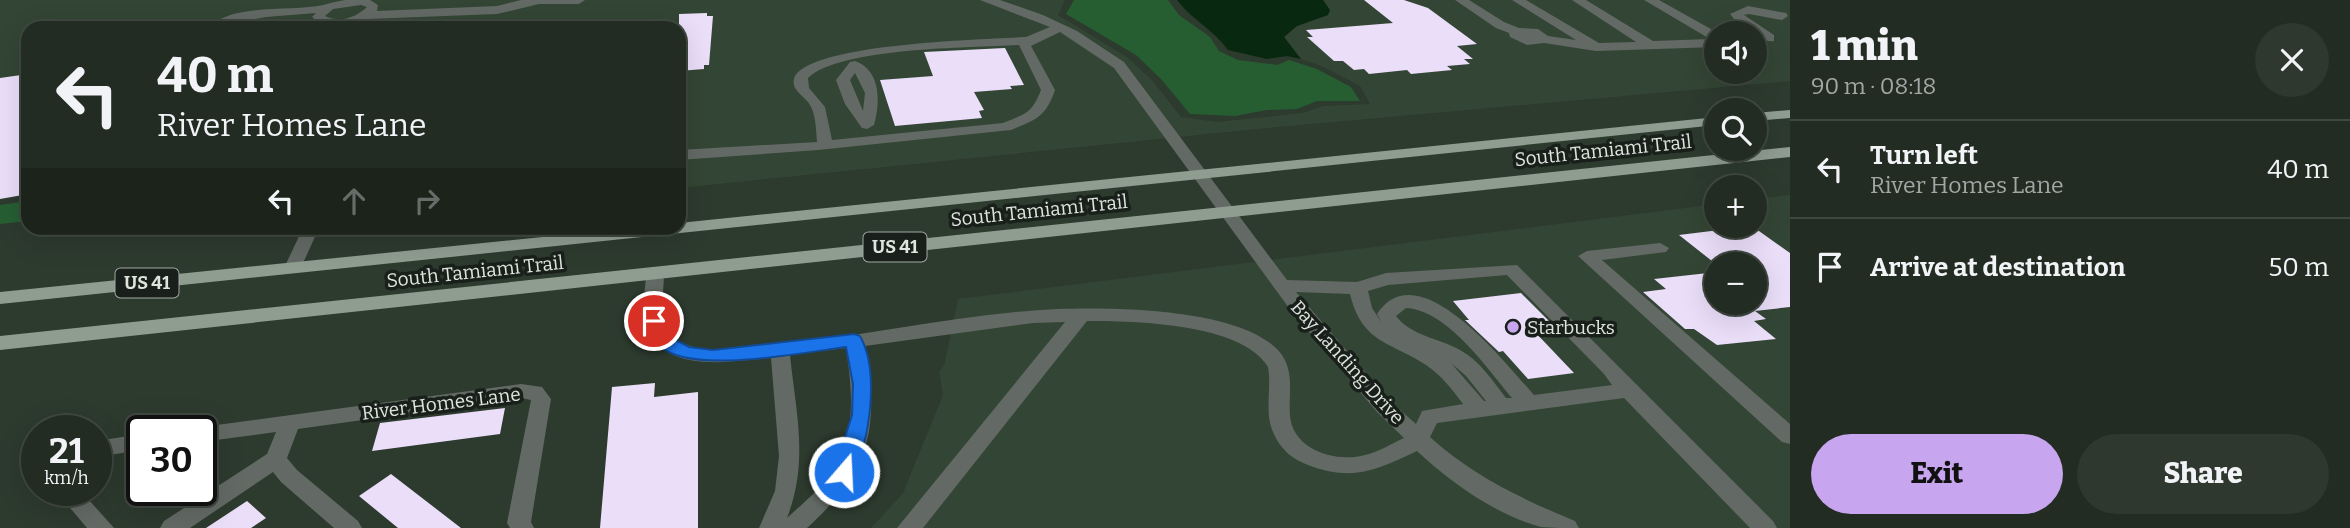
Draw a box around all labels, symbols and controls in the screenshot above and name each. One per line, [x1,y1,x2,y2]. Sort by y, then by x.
map controls [1704,21,1767,315]
button: sound [1704,21,1767,84]
text: 1 min [1811,21,1918,71]
button: close [2255,23,2329,97]
text: 40 m [157,46,274,105]
icon: left [42,49,133,140]
text: 90 m · 08:18 [1811,72,1936,100]
button: search [1704,98,1767,161]
text: River Homes Lane [157,106,426,144]
street label: South Tamiami Trail [1513,130,1693,171]
text: Turn left [1870,140,1978,171]
icon: left [1811,150,1849,188]
text: 40 m [2267,154,2329,185]
text: River Homes Lane [1870,171,2064,199]
button: + [1704,175,1767,238]
icon: left [262,182,300,220]
icon: ahead [335,182,373,220]
icon: right [408,182,446,220]
street label: South Tamiami Trail [949,190,1129,231]
road number: US 41 [864,232,926,262]
icon: arrive [1811,248,1849,286]
street label: South Tamiami Trail [385,251,565,292]
button: − [1704,252,1767,315]
text: Arrive at destination [1870,252,2125,283]
text: 50 m [2268,252,2329,283]
road number: US 41 [116,268,178,298]
pin [624,291,684,351]
street label: Bay Landing Drive [1286,296,1409,429]
icon: arrive [635,302,673,340]
place label: Starbucks [1527,316,1615,339]
marker: Starbucks [1505,319,1521,335]
street label: River Homes Lane [360,382,522,425]
speed limit sign: 30 [126,415,217,506]
text: 21 [49,430,84,472]
button: Exit [1811,434,2063,514]
button: Share [2077,434,2329,514]
position arrow [807,435,881,509]
text: km/h [44,467,89,489]

